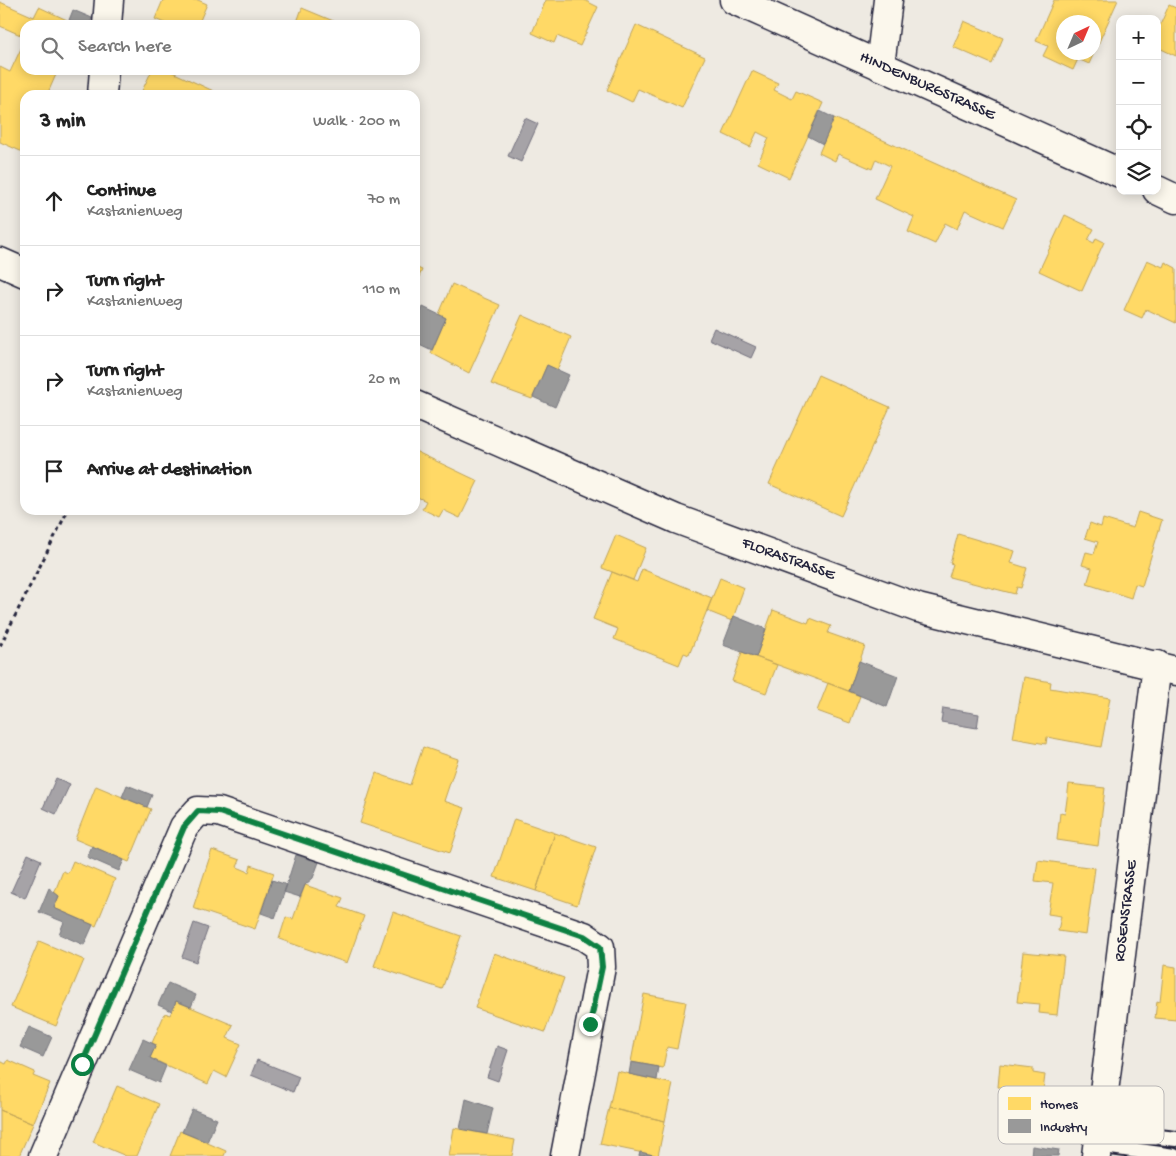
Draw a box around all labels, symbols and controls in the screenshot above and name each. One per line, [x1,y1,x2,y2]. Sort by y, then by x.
north arrow [1056,15,1101,60]
map controls [1116,15,1161,195]
button: + [1116,15,1161,60]
search box [20,20,420,75]
icon: search [38,34,66,62]
text: Search here [78,36,172,59]
street label: HINDENBURGSTRASSE [856,49,999,126]
button: − [1116,60,1161,105]
button: locate [1116,105,1161,150]
text: 3 min [40,110,85,135]
text: Walk · 200 m [313,113,400,132]
button: layers [1116,150,1161,195]
text: Continue [87,180,156,203]
icon: ahead [40,187,68,215]
text: 70 m [367,191,400,210]
text: Kastanienweg [87,203,183,222]
text: Turn right [87,270,163,293]
icon: right [40,277,68,305]
text: 110 m [363,281,400,300]
text: Kastanienweg [87,293,183,312]
text: Turn right [87,360,163,383]
icon: right [40,367,68,395]
text: 20 m [368,371,400,390]
text: Kastanienweg [87,383,183,402]
icon: arrive [40,457,68,485]
text: Arrive at destination [87,459,251,482]
street label: FLORASTRASSE [738,534,838,586]
street label: ROSENSTRASSE [1111,858,1143,963]
route end [579,1013,602,1036]
route start [71,1053,94,1076]
legend [998,1086,1164,1144]
text: Homes [1040,1097,1078,1114]
text: Industry [1040,1120,1088,1137]

